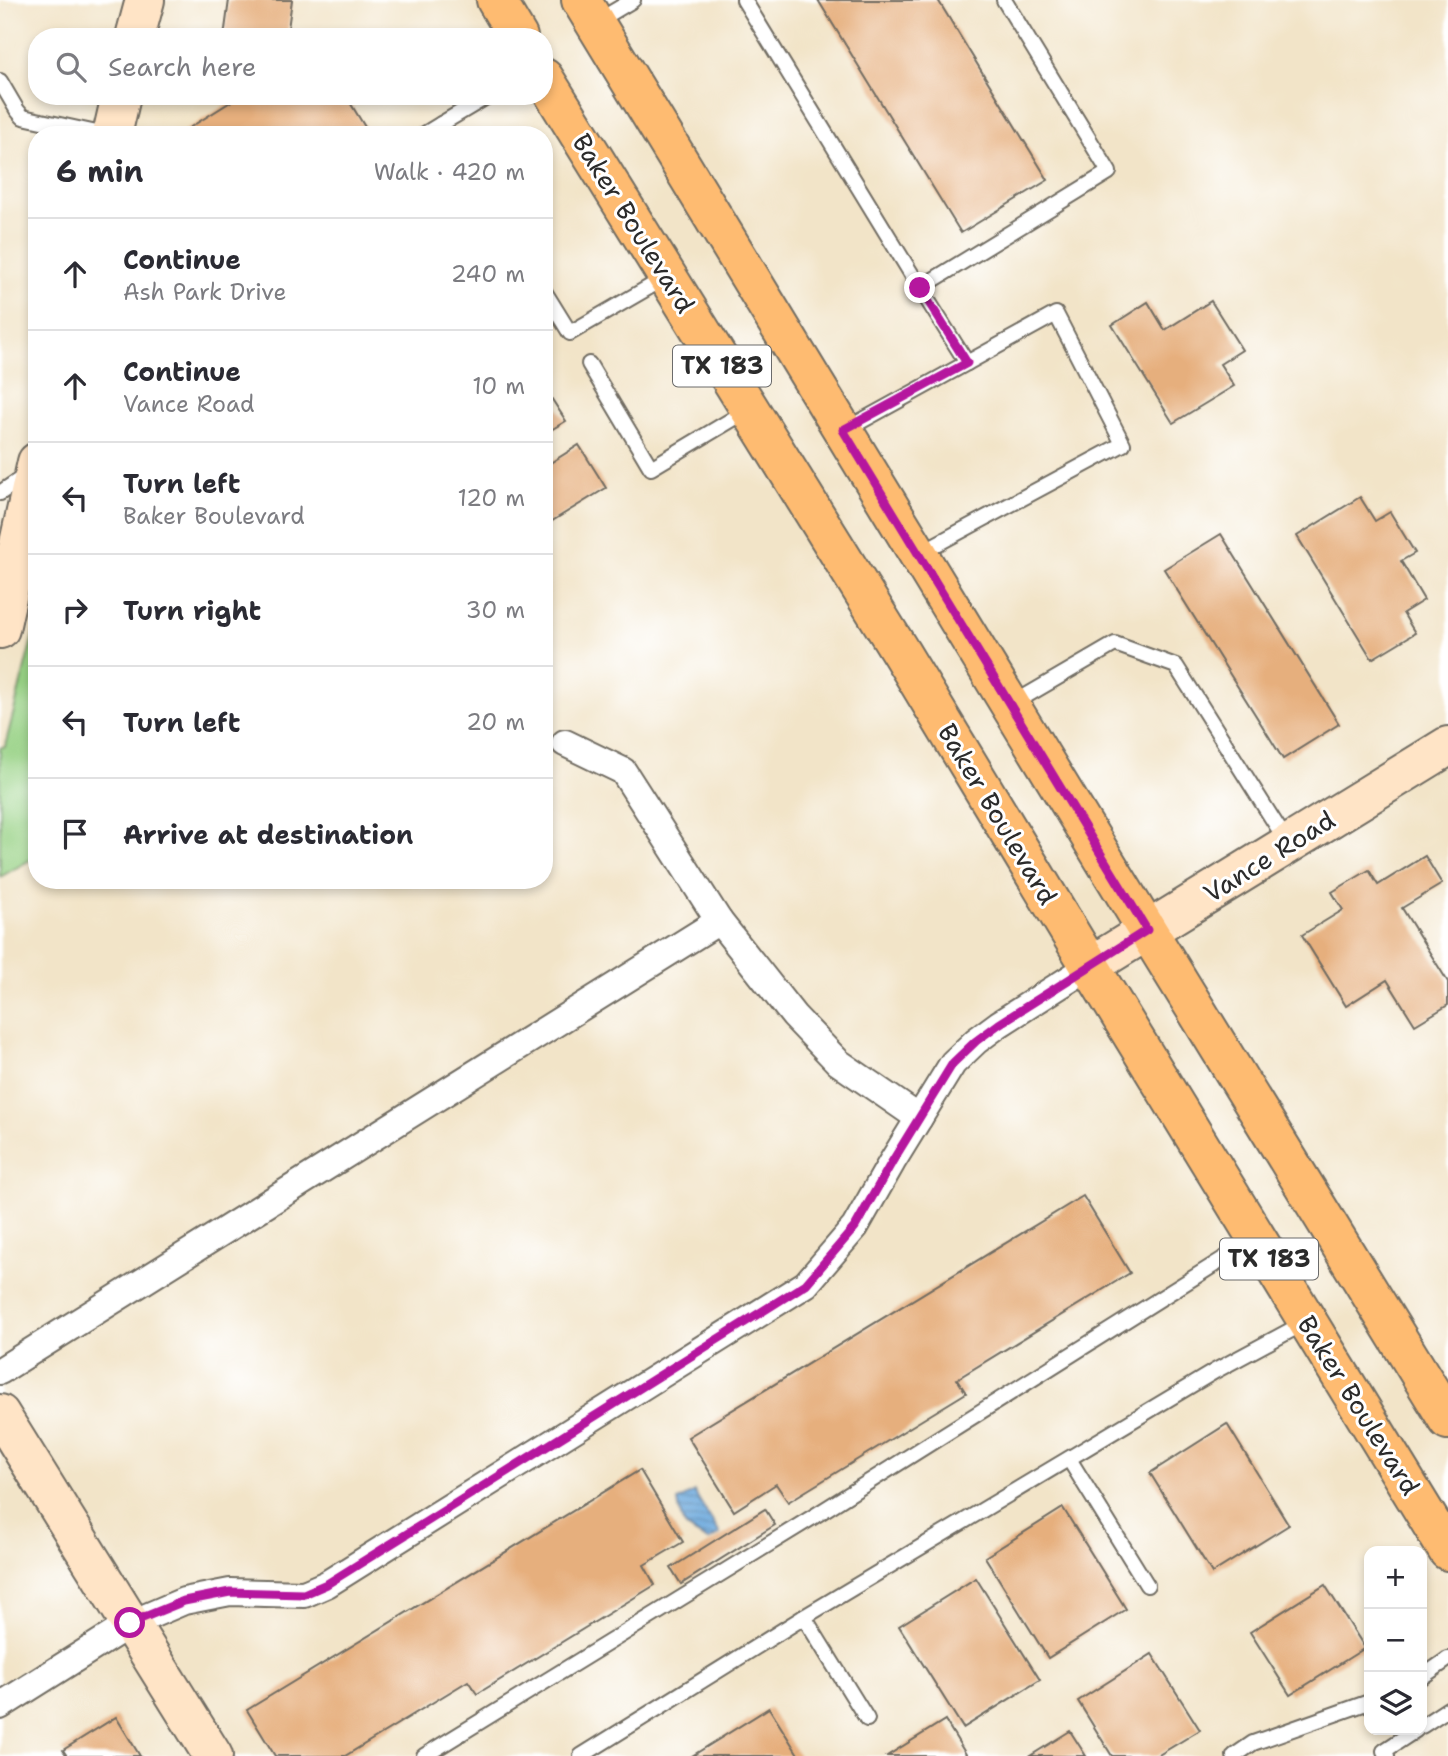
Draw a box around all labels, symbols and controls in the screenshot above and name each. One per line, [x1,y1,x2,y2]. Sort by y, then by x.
search box [28,28,553,105]
icon: search [52,48,90,86]
text: Search here [108,49,257,84]
street label: Baker Boulevard [565,127,703,319]
text: 6 min [56,151,143,192]
text: Walk · 420 m [374,157,525,187]
text: Continue [123,242,241,277]
icon: ahead [56,255,94,293]
text: 240 m [451,259,525,289]
route end [904,272,935,303]
text: Ash Park Drive [123,277,286,307]
road number: TX 183 [673,346,771,386]
text: Continue [123,354,241,389]
icon: ahead [56,367,94,405]
text: 10 m [472,371,525,401]
text: Vance Road [123,389,255,419]
text: Turn left [123,466,240,501]
icon: left [56,479,94,517]
text: 120 m [457,483,525,513]
text: Baker Boulevard [123,501,305,531]
icon: right [56,591,94,629]
text: Turn right [123,593,261,628]
text: 30 m [466,595,525,625]
icon: left [56,703,94,741]
text: Turn left [123,705,240,740]
text: 20 m [466,707,525,737]
street label: Baker Boulevard [930,717,1066,911]
street label: Vance Road [1197,802,1341,910]
icon: arrive [56,815,94,853]
text: Arrive at destination [123,817,413,852]
road number: TX 183 [1220,1238,1318,1280]
street label: Baker Boulevard [1290,1309,1428,1501]
map controls [1364,1546,1427,1735]
button: + [1364,1546,1427,1609]
route start [114,1607,145,1638]
button: − [1364,1609,1427,1672]
button: layers [1364,1672,1427,1735]

